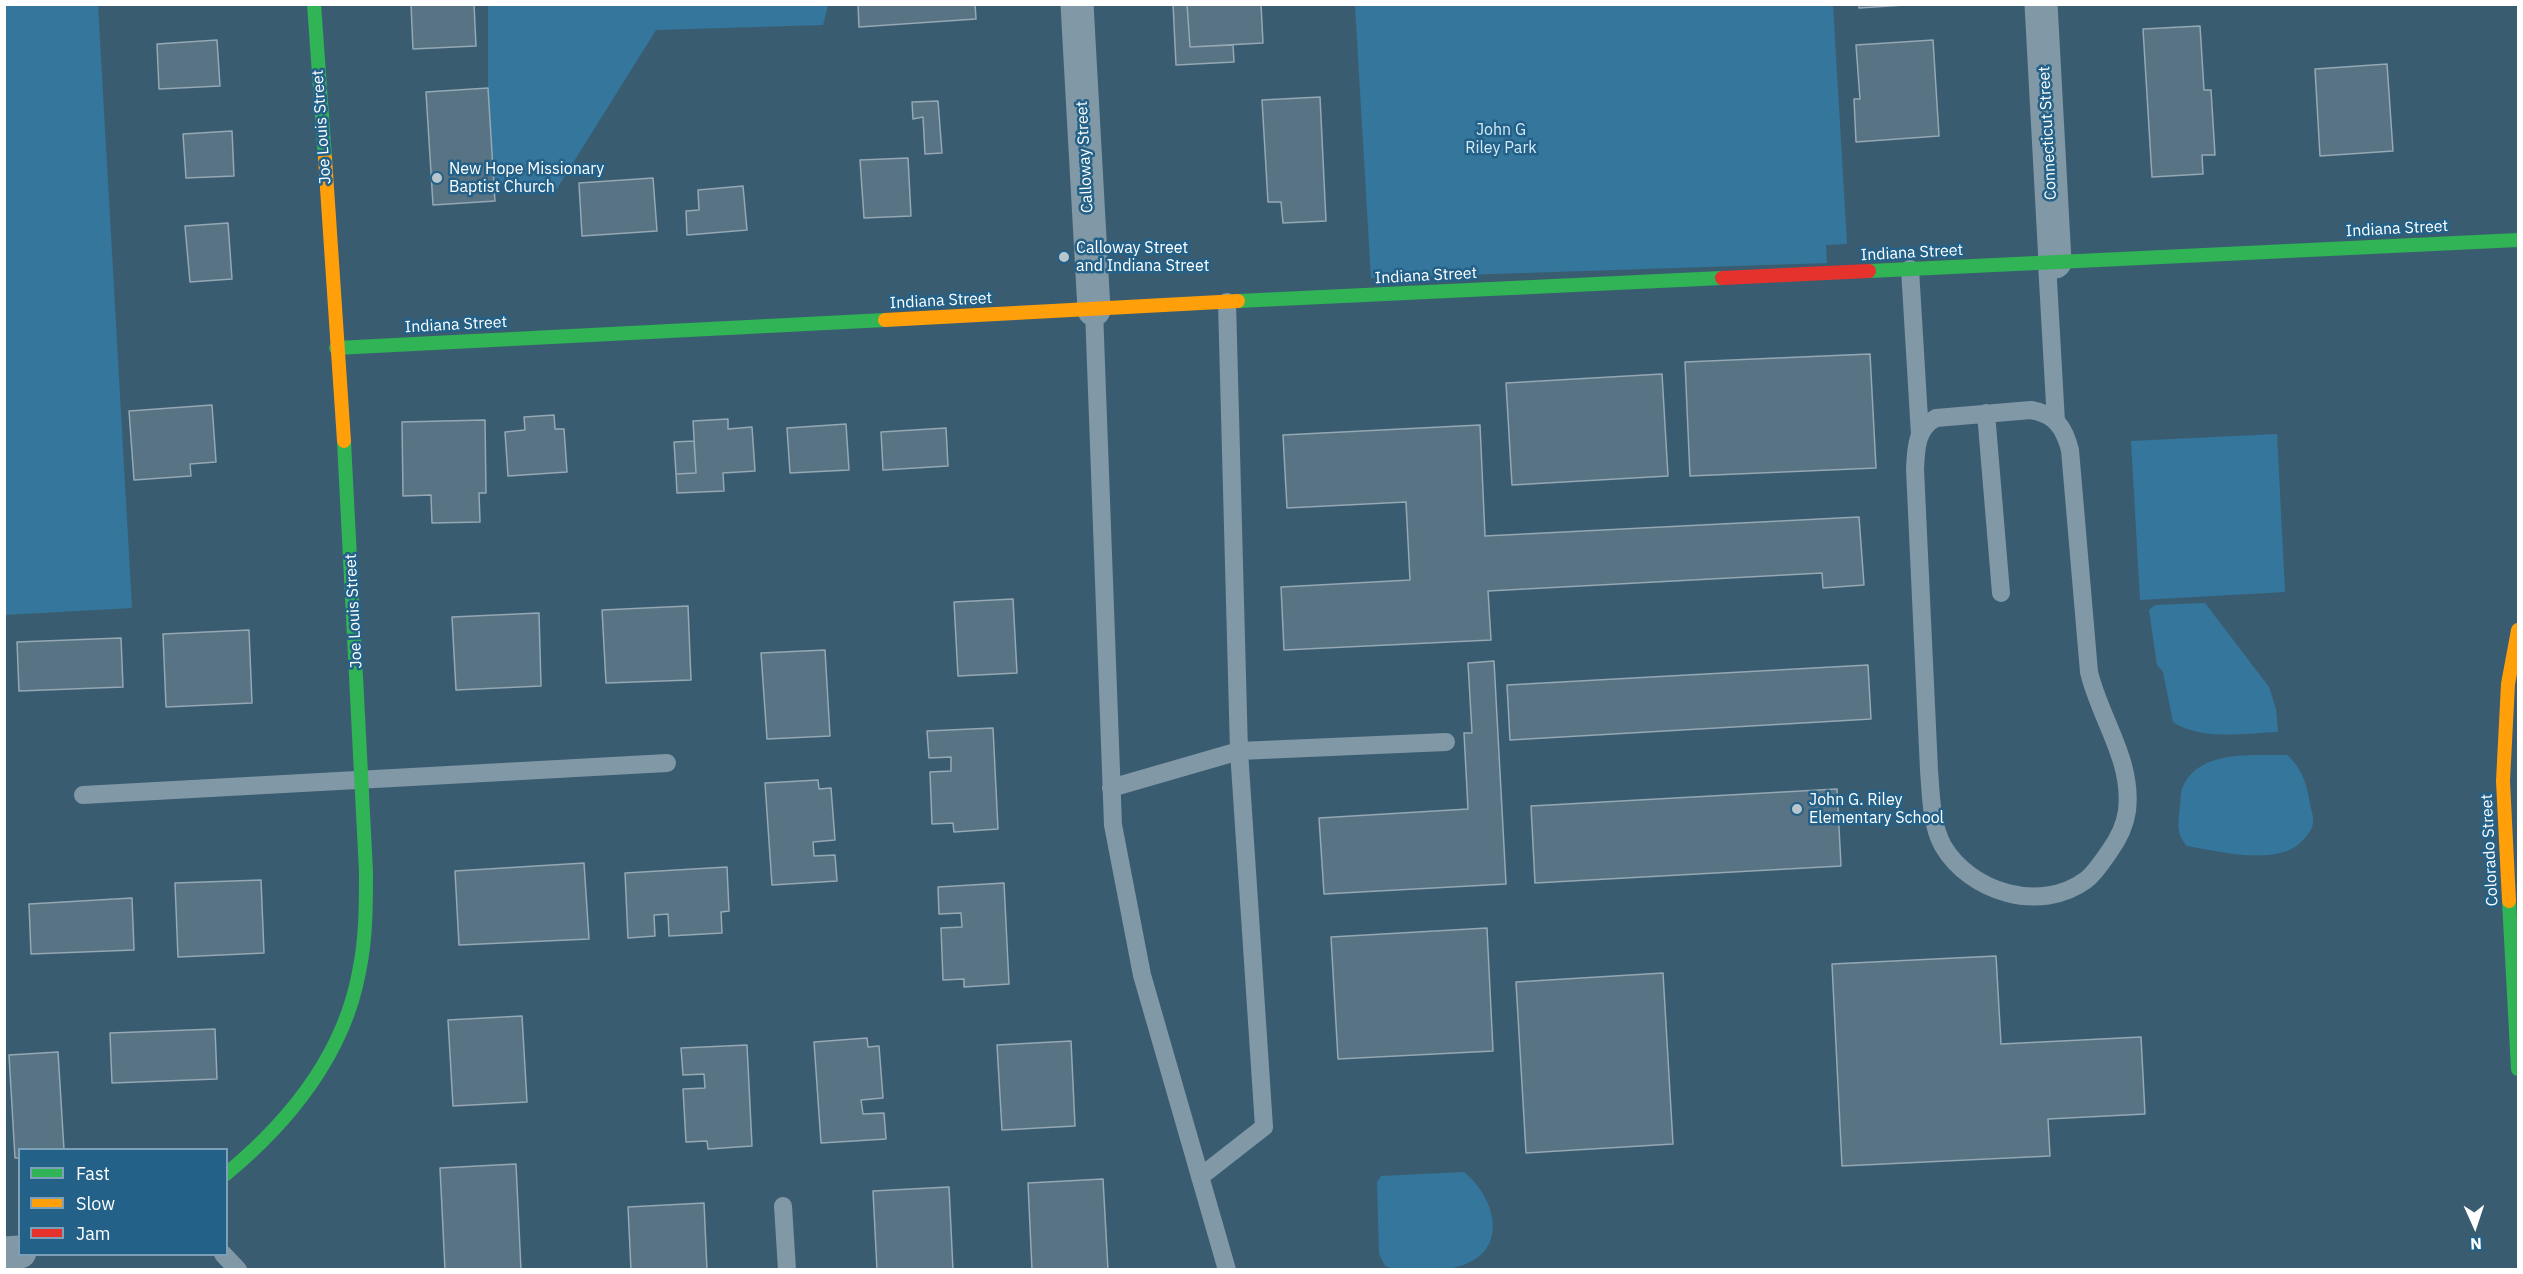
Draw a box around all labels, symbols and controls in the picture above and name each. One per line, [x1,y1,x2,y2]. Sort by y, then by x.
street label: Connecticut Street [2035,66,2061,200]
street label: Joe Louis Street [308,69,336,185]
street label: Calloway Street [1072,100,1098,214]
park label: John G Riley Park [1465,120,1537,158]
place label: New Hope Missionary Baptist Church [449,159,604,197]
marker: New Hope Missionary Baptist Church [430,171,444,185]
street label: Indiana Street [2345,217,2449,241]
place label: Calloway Street and Indiana Street [1076,238,1209,276]
street label: Indiana Street [1860,241,1964,265]
marker: Calloway Street and Indiana Street [1057,250,1071,264]
street label: Indiana Street [1374,264,1478,288]
street label: Indiana Street [889,289,993,313]
street label: Indiana Street [404,313,508,337]
street label: Joe Louis Street [341,553,367,669]
place label: John G. Riley Elementary School [1809,790,1944,828]
street label: Colorado Street [2477,793,2503,907]
marker: John G. Riley Elementary School [1790,802,1804,816]
legend [18,1148,228,1256]
text: Fast [76,1162,110,1185]
text: Slow [76,1192,115,1215]
north arrow [2445,1196,2505,1256]
text: Jam [76,1222,111,1245]
text: N [2470,1234,2482,1254]

